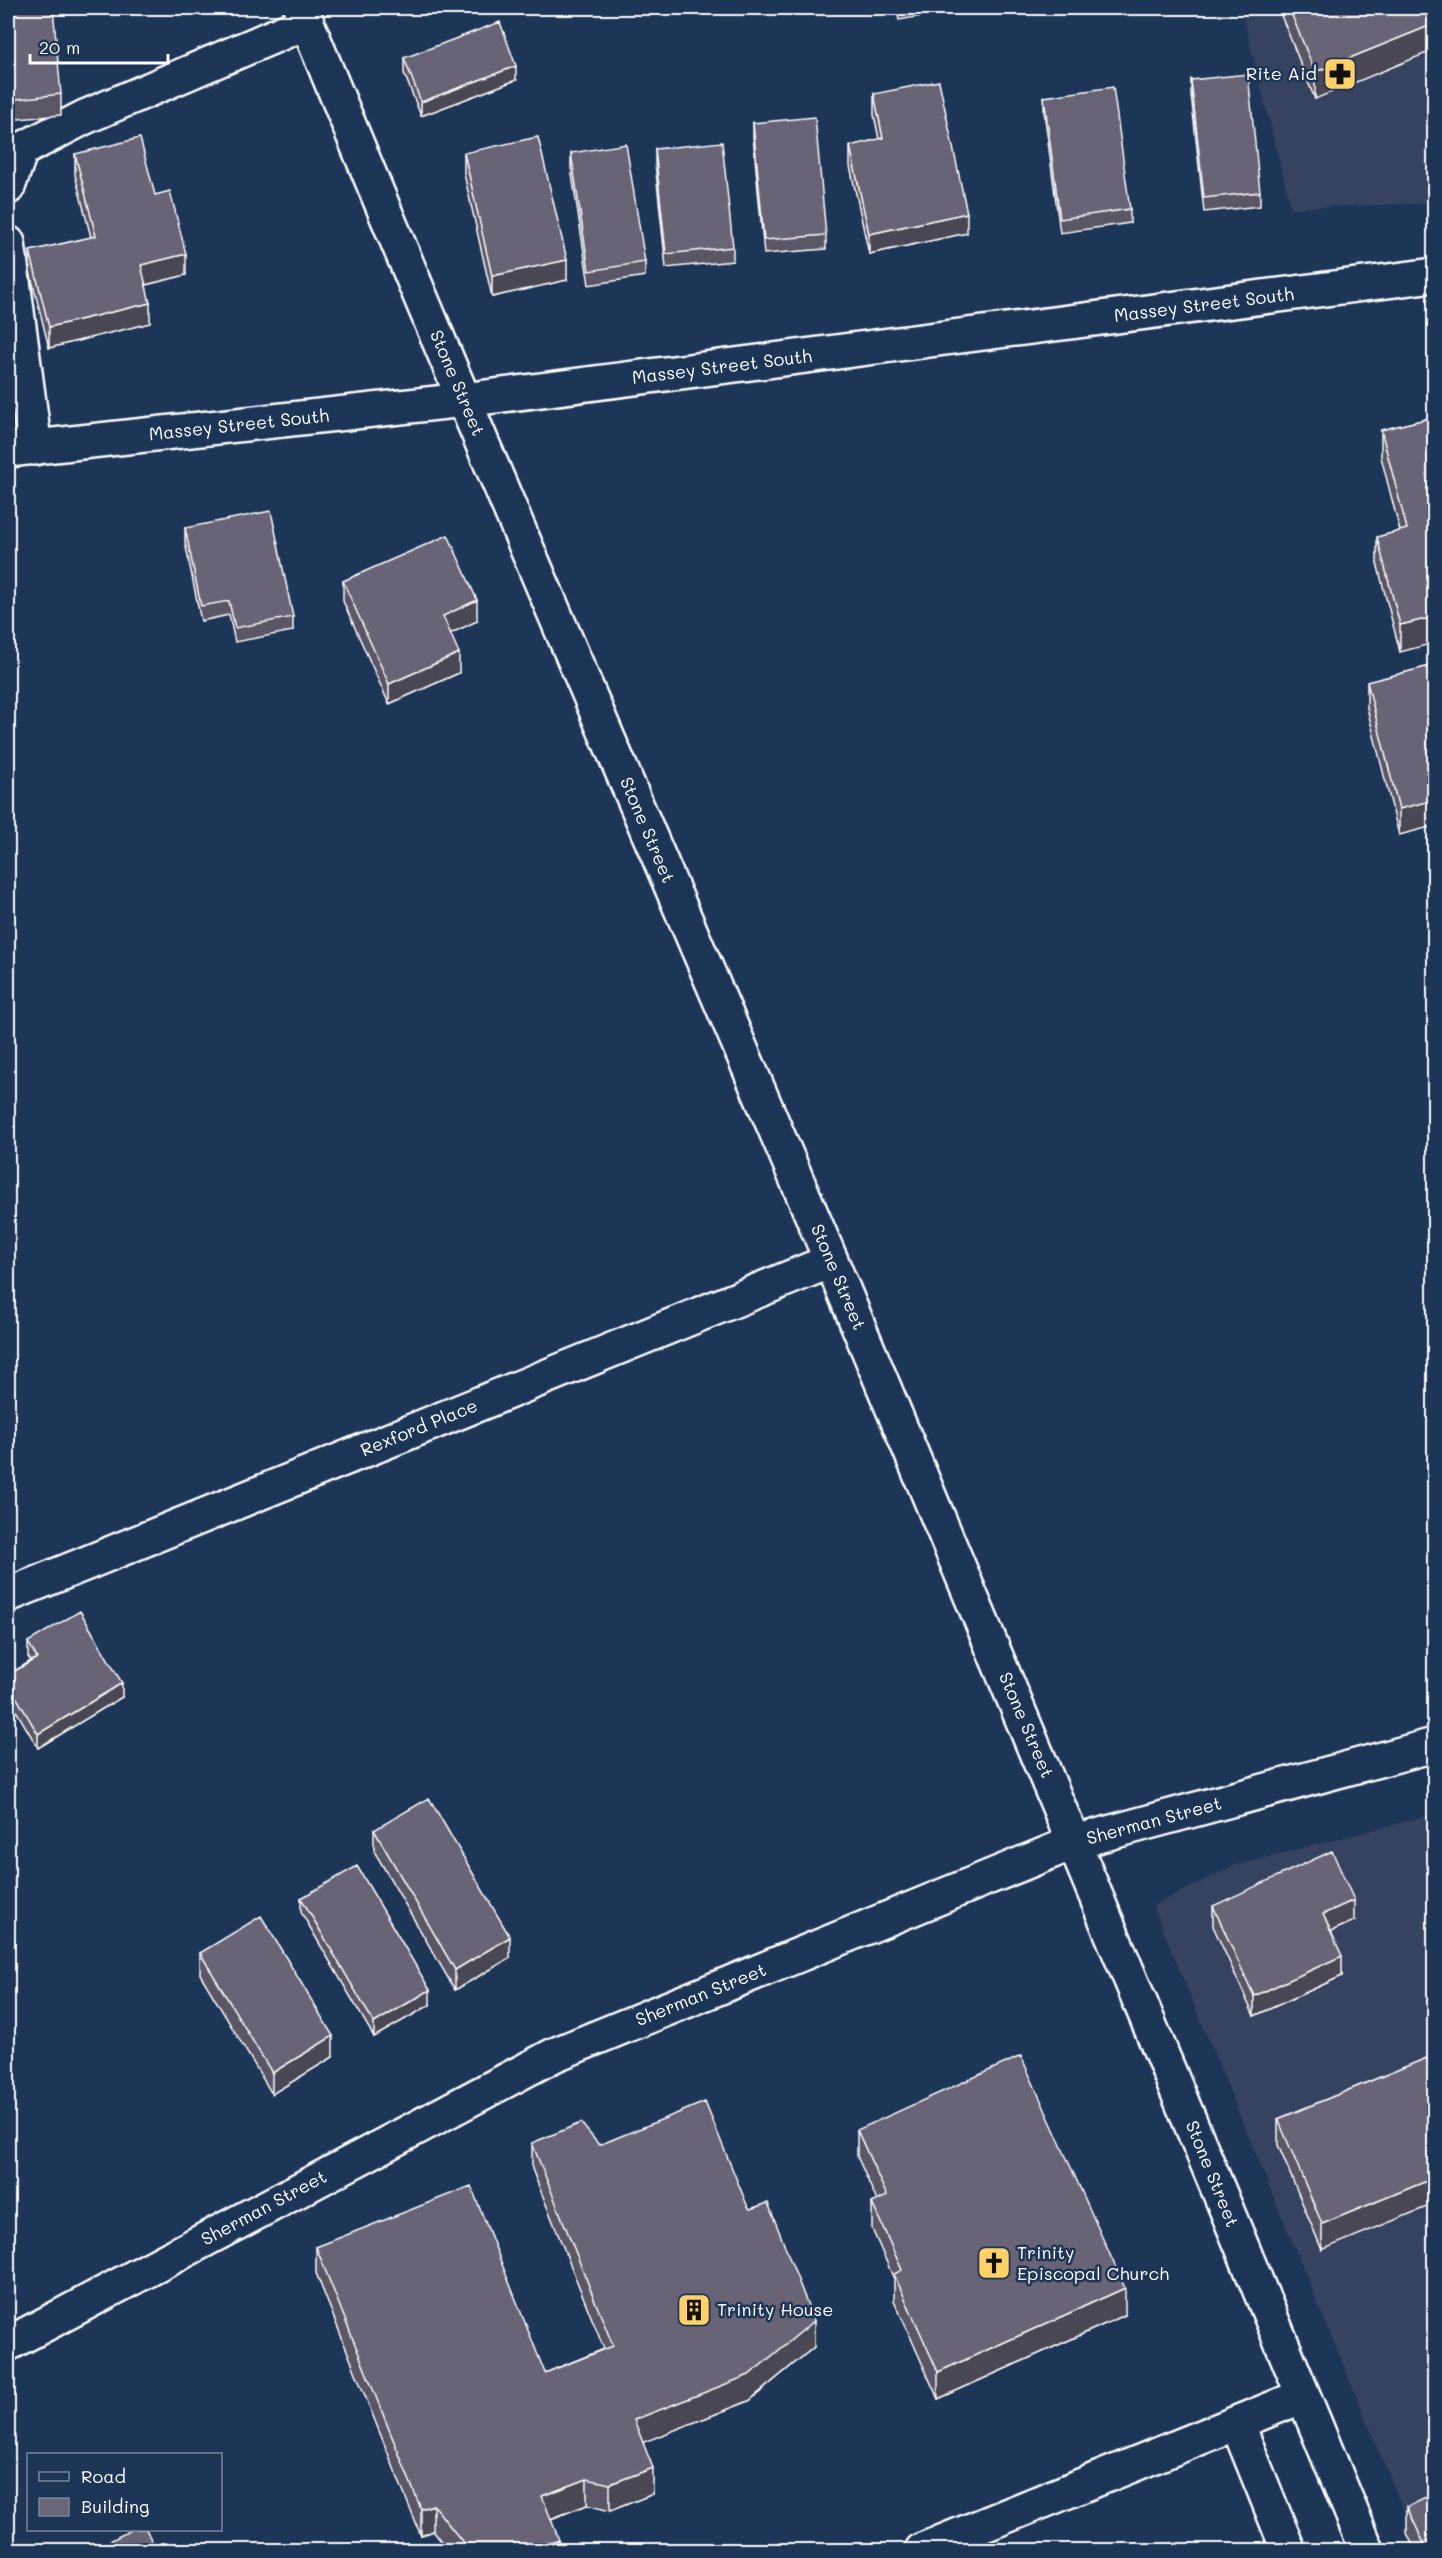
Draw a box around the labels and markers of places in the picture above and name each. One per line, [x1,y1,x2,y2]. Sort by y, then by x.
pharmacy icon: Rite Aid [1322,56,1358,92]
place label: Rite Aid [1246,61,1317,85]
place label: Trinity Episcopal Church [1017,2240,1169,2285]
church icon: Trinity Episcopal Church [976,2245,1012,2281]
building icon: Trinity House [676,2292,712,2328]
place label: Trinity House [717,2297,833,2321]

